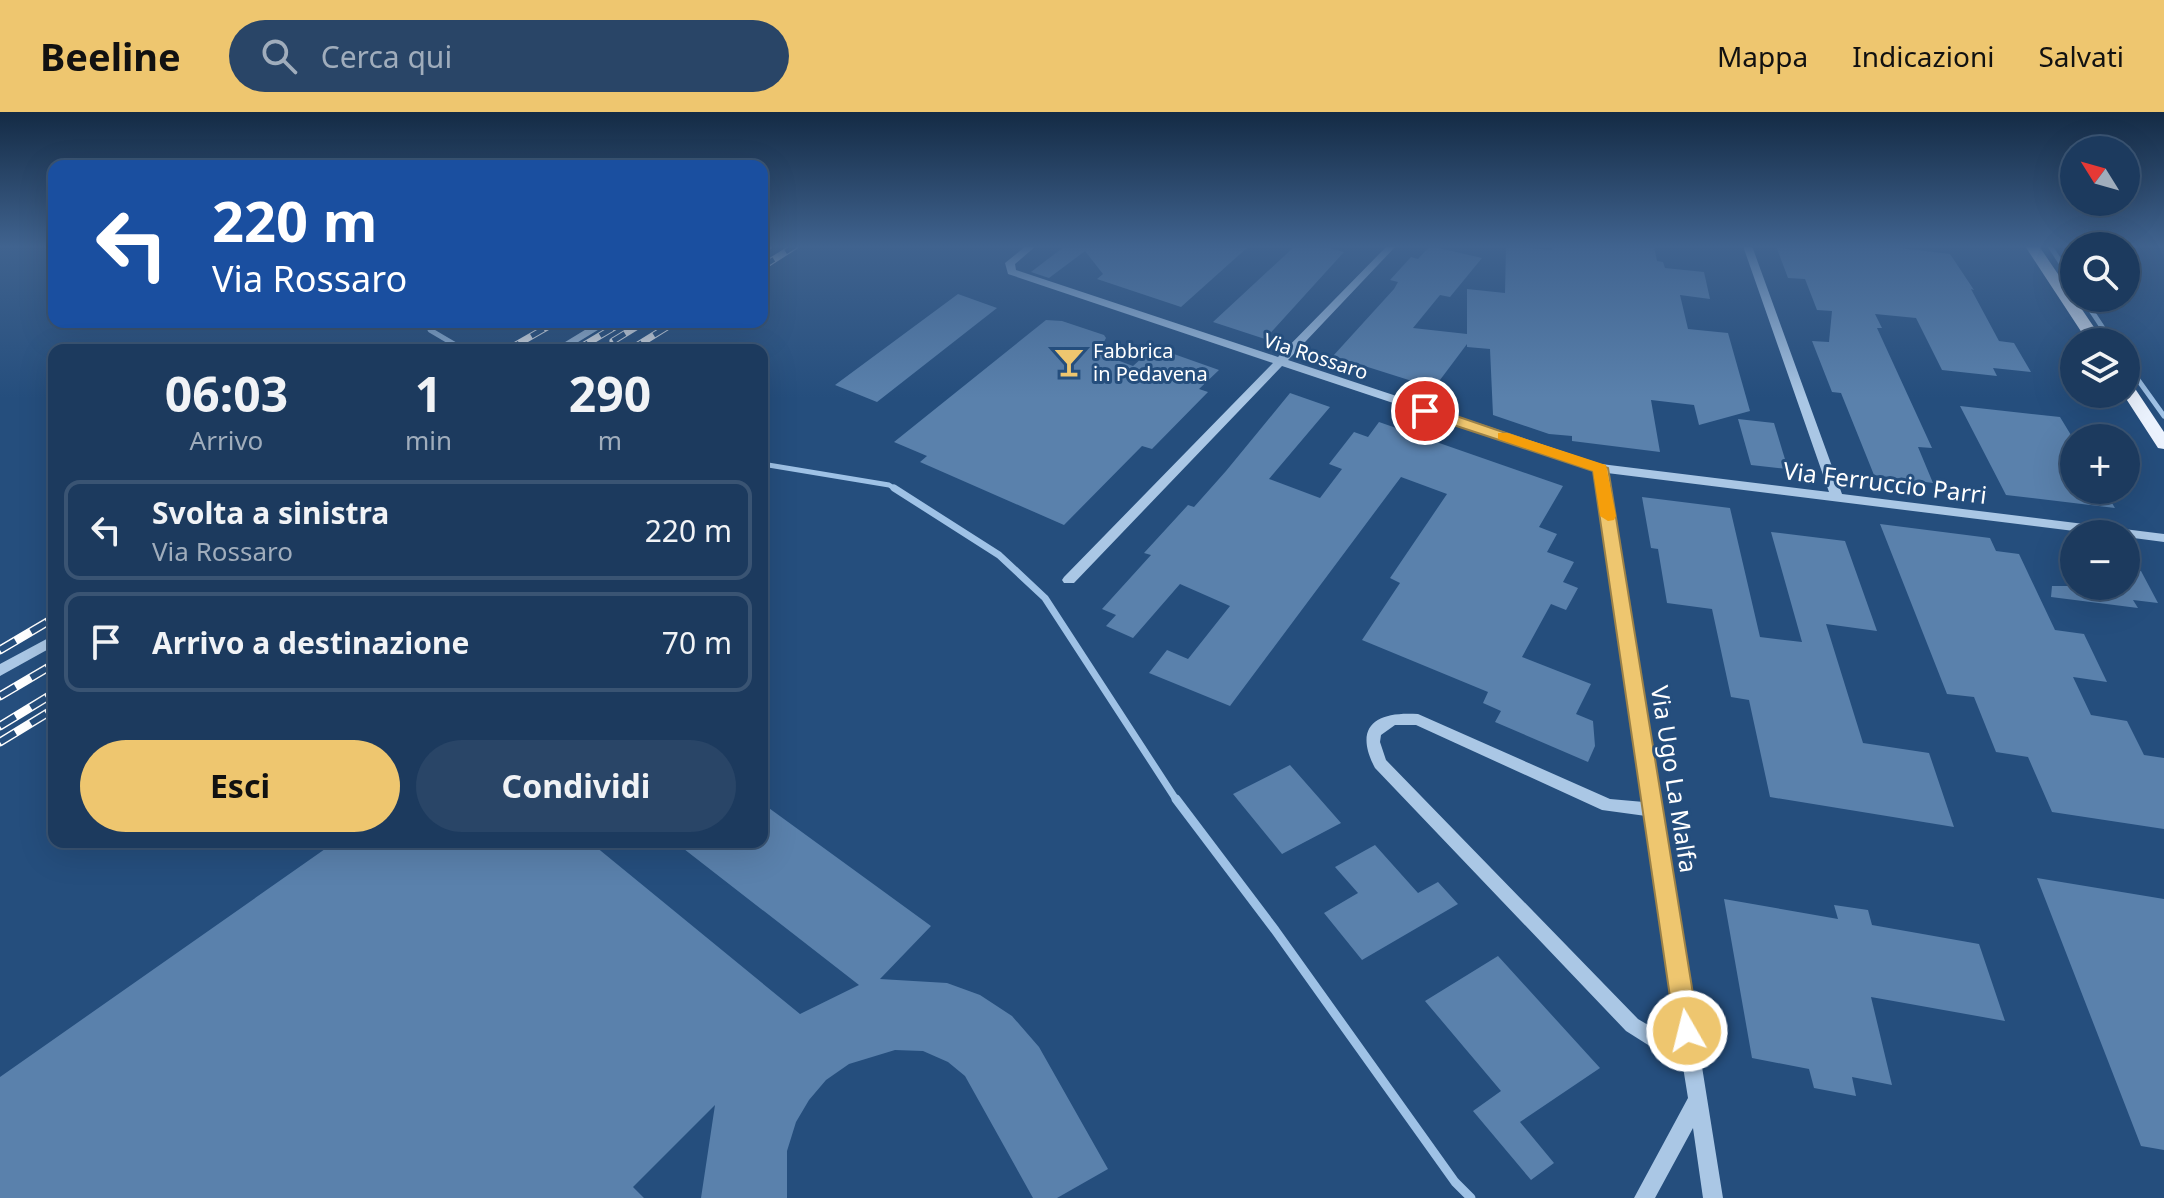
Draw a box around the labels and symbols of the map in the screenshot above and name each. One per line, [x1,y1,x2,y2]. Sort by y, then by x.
north arrow [2060,136,2140,216]
street label: Via Rossaro [1260,326,1372,386]
place label: Fabbrica in Pedavena [1093,337,1208,387]
bar icon: Fabbrica in Pedavena [1052,345,1086,379]
pin [1391,377,1459,445]
street label: Via Ferruccio Parri [1781,453,1989,511]
street label: Via Ugo La Malfa [1644,683,1706,875]
position arrow [1645,989,1729,1073]

